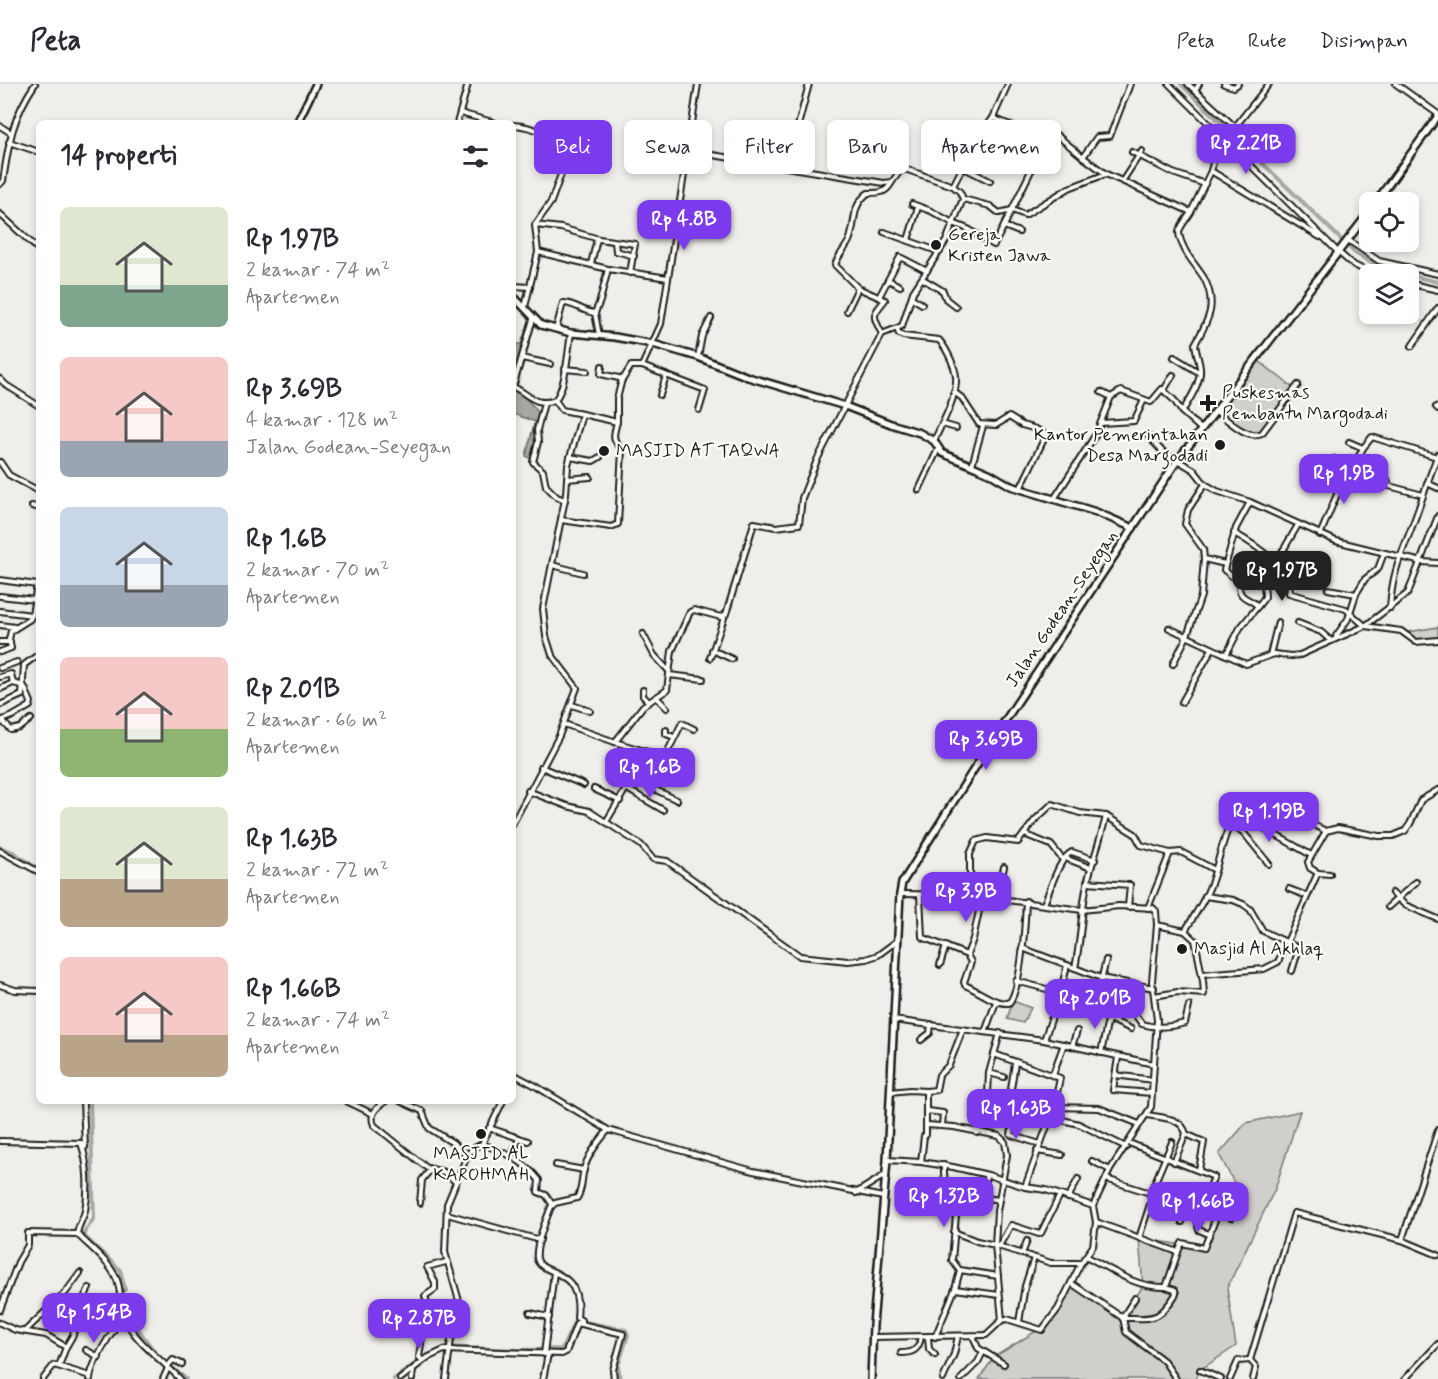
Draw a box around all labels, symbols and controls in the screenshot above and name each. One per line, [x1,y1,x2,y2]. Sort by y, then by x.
text: Peta [30,23,81,60]
text: Peta [1177,27,1215,55]
text: Rute [1248,27,1287,55]
text: Disimpan [1320,27,1408,55]
chip: Beli [534,120,612,174]
chip: Sewa [624,120,712,174]
chip: Filter [724,120,815,174]
chip: Baru [827,120,909,174]
chip: Apartemen [921,120,1061,174]
pin: Rp 2.21B [1184,124,1308,175]
text: Rp 2.21B [1211,130,1281,157]
text: 14 properti [60,139,176,173]
icon: filters [459,140,492,173]
map controls [1359,192,1419,324]
button: locate [1359,192,1419,252]
pin: Rp 4.8B [629,200,739,251]
text: Rp 4.8B [651,206,717,233]
text: Rp 1.97B [246,223,339,257]
place label: Gereja Kristen Jawa [948,223,1051,268]
icon: home [108,231,180,303]
marker: Gereja Kristen Jawa [929,238,943,252]
text: 2 kamar · 74 m² [246,257,390,284]
button: layers [1359,264,1419,324]
text: Apartemen [246,284,339,311]
text: Rp 3.69B [246,373,342,407]
icon: home [108,381,180,453]
place label: Puskesmas Pembantu Margodadi [1222,381,1388,427]
marker: Puskesmas Pembantu Margodadi [1199,394,1217,412]
text: 4 kamar · 128 m² [246,407,398,434]
place label: Kantor Pemerintahan Desa Margodadi [1034,423,1208,470]
text: Jalan Godean-Seyegan [246,434,451,461]
marker: Kantor Pemerintahan Desa Margodadi [1213,438,1227,452]
place label: MASJID AT TAQWA [616,439,780,463]
marker: MASJID AT TAQWA [597,444,611,458]
pin: Rp 1.9B [1289,454,1399,505]
text: Rp 1.9B [1313,460,1375,487]
text: Rp 1.6B [246,523,326,557]
street label: Jalan Godean-Seyegan [1000,526,1124,693]
icon: home [108,531,180,603]
pin: Rp 1.97B [1220,551,1344,602]
text: 2 kamar · 70 m² [246,557,389,584]
text: Rp 1.97B [1246,557,1318,584]
text: Apartemen [246,584,339,611]
text: Rp 2.01B [246,673,340,707]
icon: home [108,681,180,753]
text: 2 kamar · 66 m² [246,707,387,734]
pin: Rp 3.69B [924,720,1048,771]
text: Rp 3.69B [949,726,1023,753]
text: Apartemen [246,734,339,761]
pin: Rp 1.6B [595,748,705,799]
text: Rp 1.6B [619,754,681,781]
pin: Rp 1.19B [1207,792,1331,843]
text: Rp 1.19B [1233,798,1305,825]
text: Rp 1.63B [246,823,337,857]
icon: home [108,831,180,903]
text: 2 kamar · 72 m² [246,857,388,884]
pin: Rp 3.9B [911,872,1021,923]
text: Rp 3.9B [935,878,997,905]
text: Apartemen [246,884,339,911]
place label: Masjid Al Akhlaq [1194,937,1324,961]
marker: Masjid Al Akhlaq [1175,942,1189,956]
text: Rp 1.66B [246,973,341,1007]
pin: Rp 2.01B [1033,979,1157,1030]
icon: home [108,981,180,1053]
text: Rp 2.01B [1059,985,1131,1012]
text: 2 kamar · 74 m² [246,1007,390,1034]
text: Apartemen [246,1034,339,1061]
pin: Rp 1.63B [954,1089,1078,1140]
text: Rp 1.63B [981,1095,1051,1122]
marker: MASJID AL KAROHMAH [474,1127,488,1141]
place label: MASJID AL KAROHMAH [433,1142,529,1187]
pin: Rp 1.32B [882,1177,1006,1228]
pin: Rp 1.66B [1136,1182,1260,1233]
text: Rp 1.32B [908,1183,980,1210]
text: Rp 1.66B [1162,1188,1234,1215]
pin: Rp 1.54B [32,1293,156,1344]
text: Rp 1.54B [56,1299,132,1326]
pin: Rp 2.87B [357,1299,481,1350]
text: Rp 2.87B [382,1305,456,1332]

